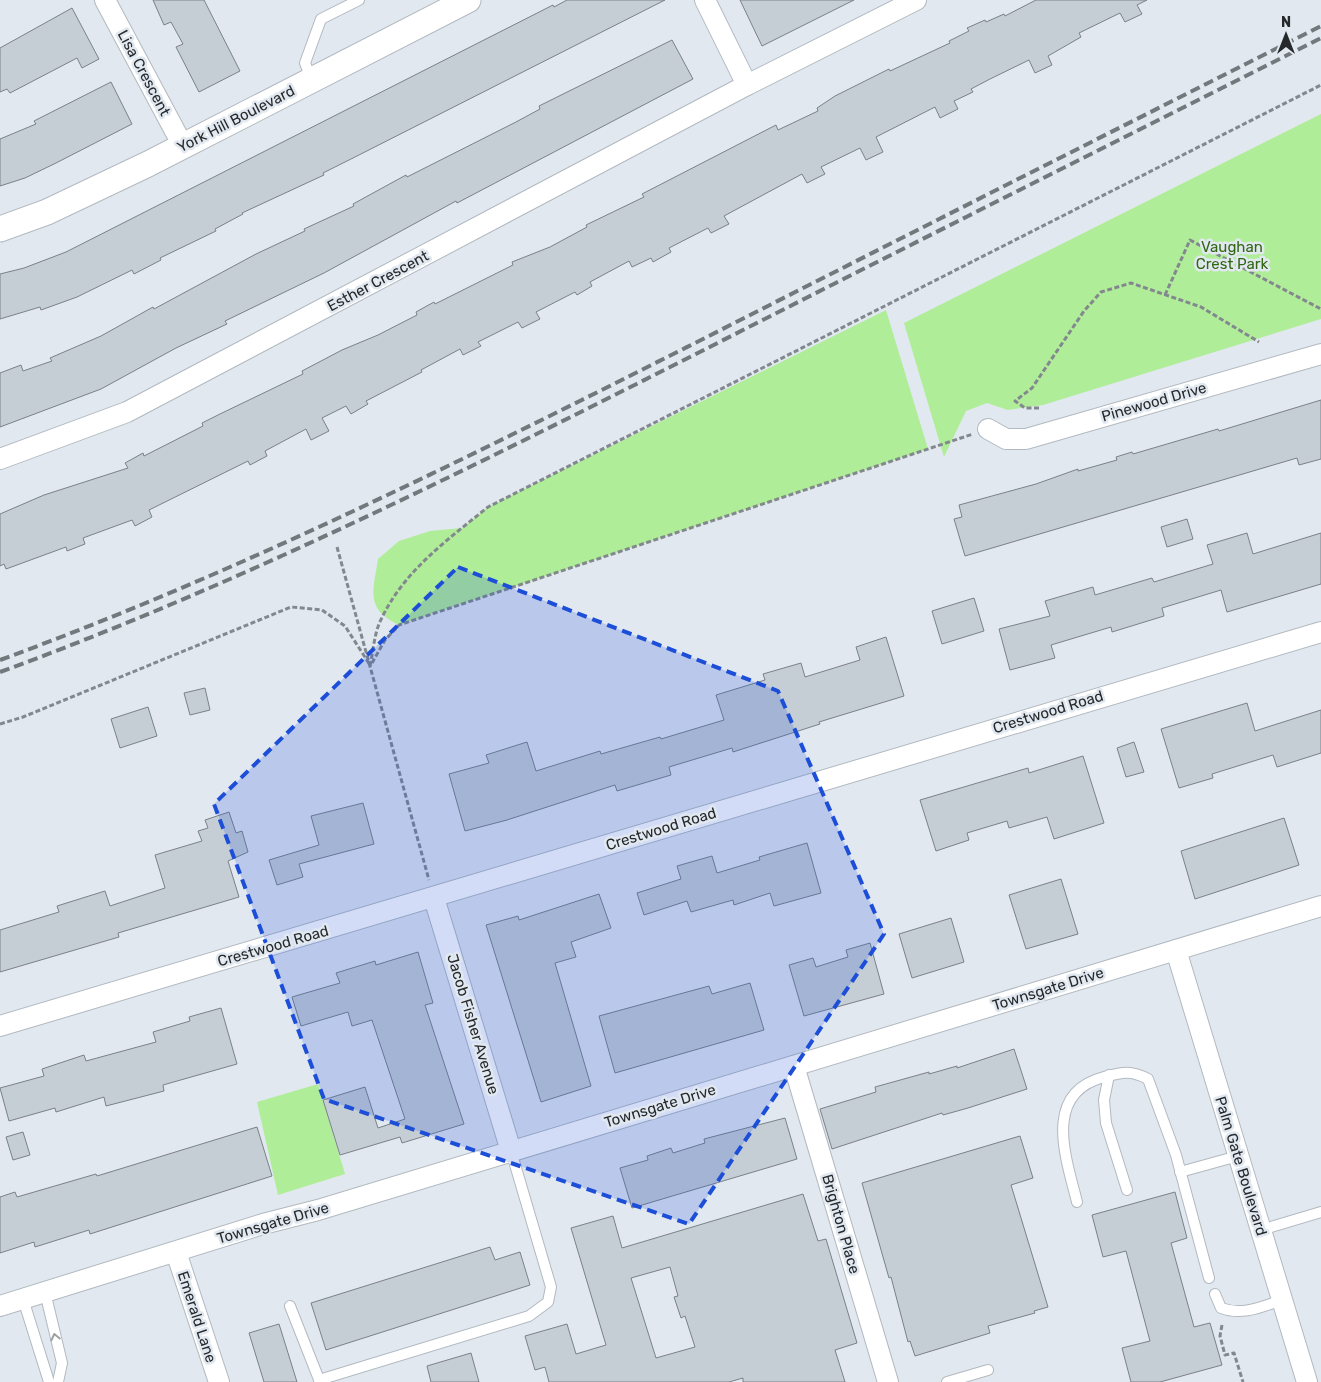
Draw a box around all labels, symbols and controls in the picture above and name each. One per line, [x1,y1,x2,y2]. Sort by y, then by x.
north arrow [1261,10,1311,60]
text: N [1281,14,1291,31]
street label: Lisa Crescent [114,27,174,119]
street label: York Hill Boulevard [174,82,298,156]
park label: Vaughan Crest Park [1196,238,1268,273]
street label: Esther Crescent [324,247,432,315]
street label: Pinewood Drive [1099,378,1209,426]
street label: Crestwood Road [991,687,1105,737]
street label: Crestwood Road [604,804,718,854]
street label: Crestwood Road [215,922,331,970]
street label: Jacob Fisher Avenue [443,952,503,1096]
street label: Townsgate Drive [990,963,1106,1015]
street label: Townsgate Drive [602,1080,718,1132]
street label: Palm Gate Boulevard [1211,1094,1271,1238]
street label: Brighton Place [818,1172,864,1276]
street label: Townsgate Drive [215,1198,331,1248]
street label: Emerald Lane [174,1269,220,1365]
one-way arrow [50,1332,61,1341]

